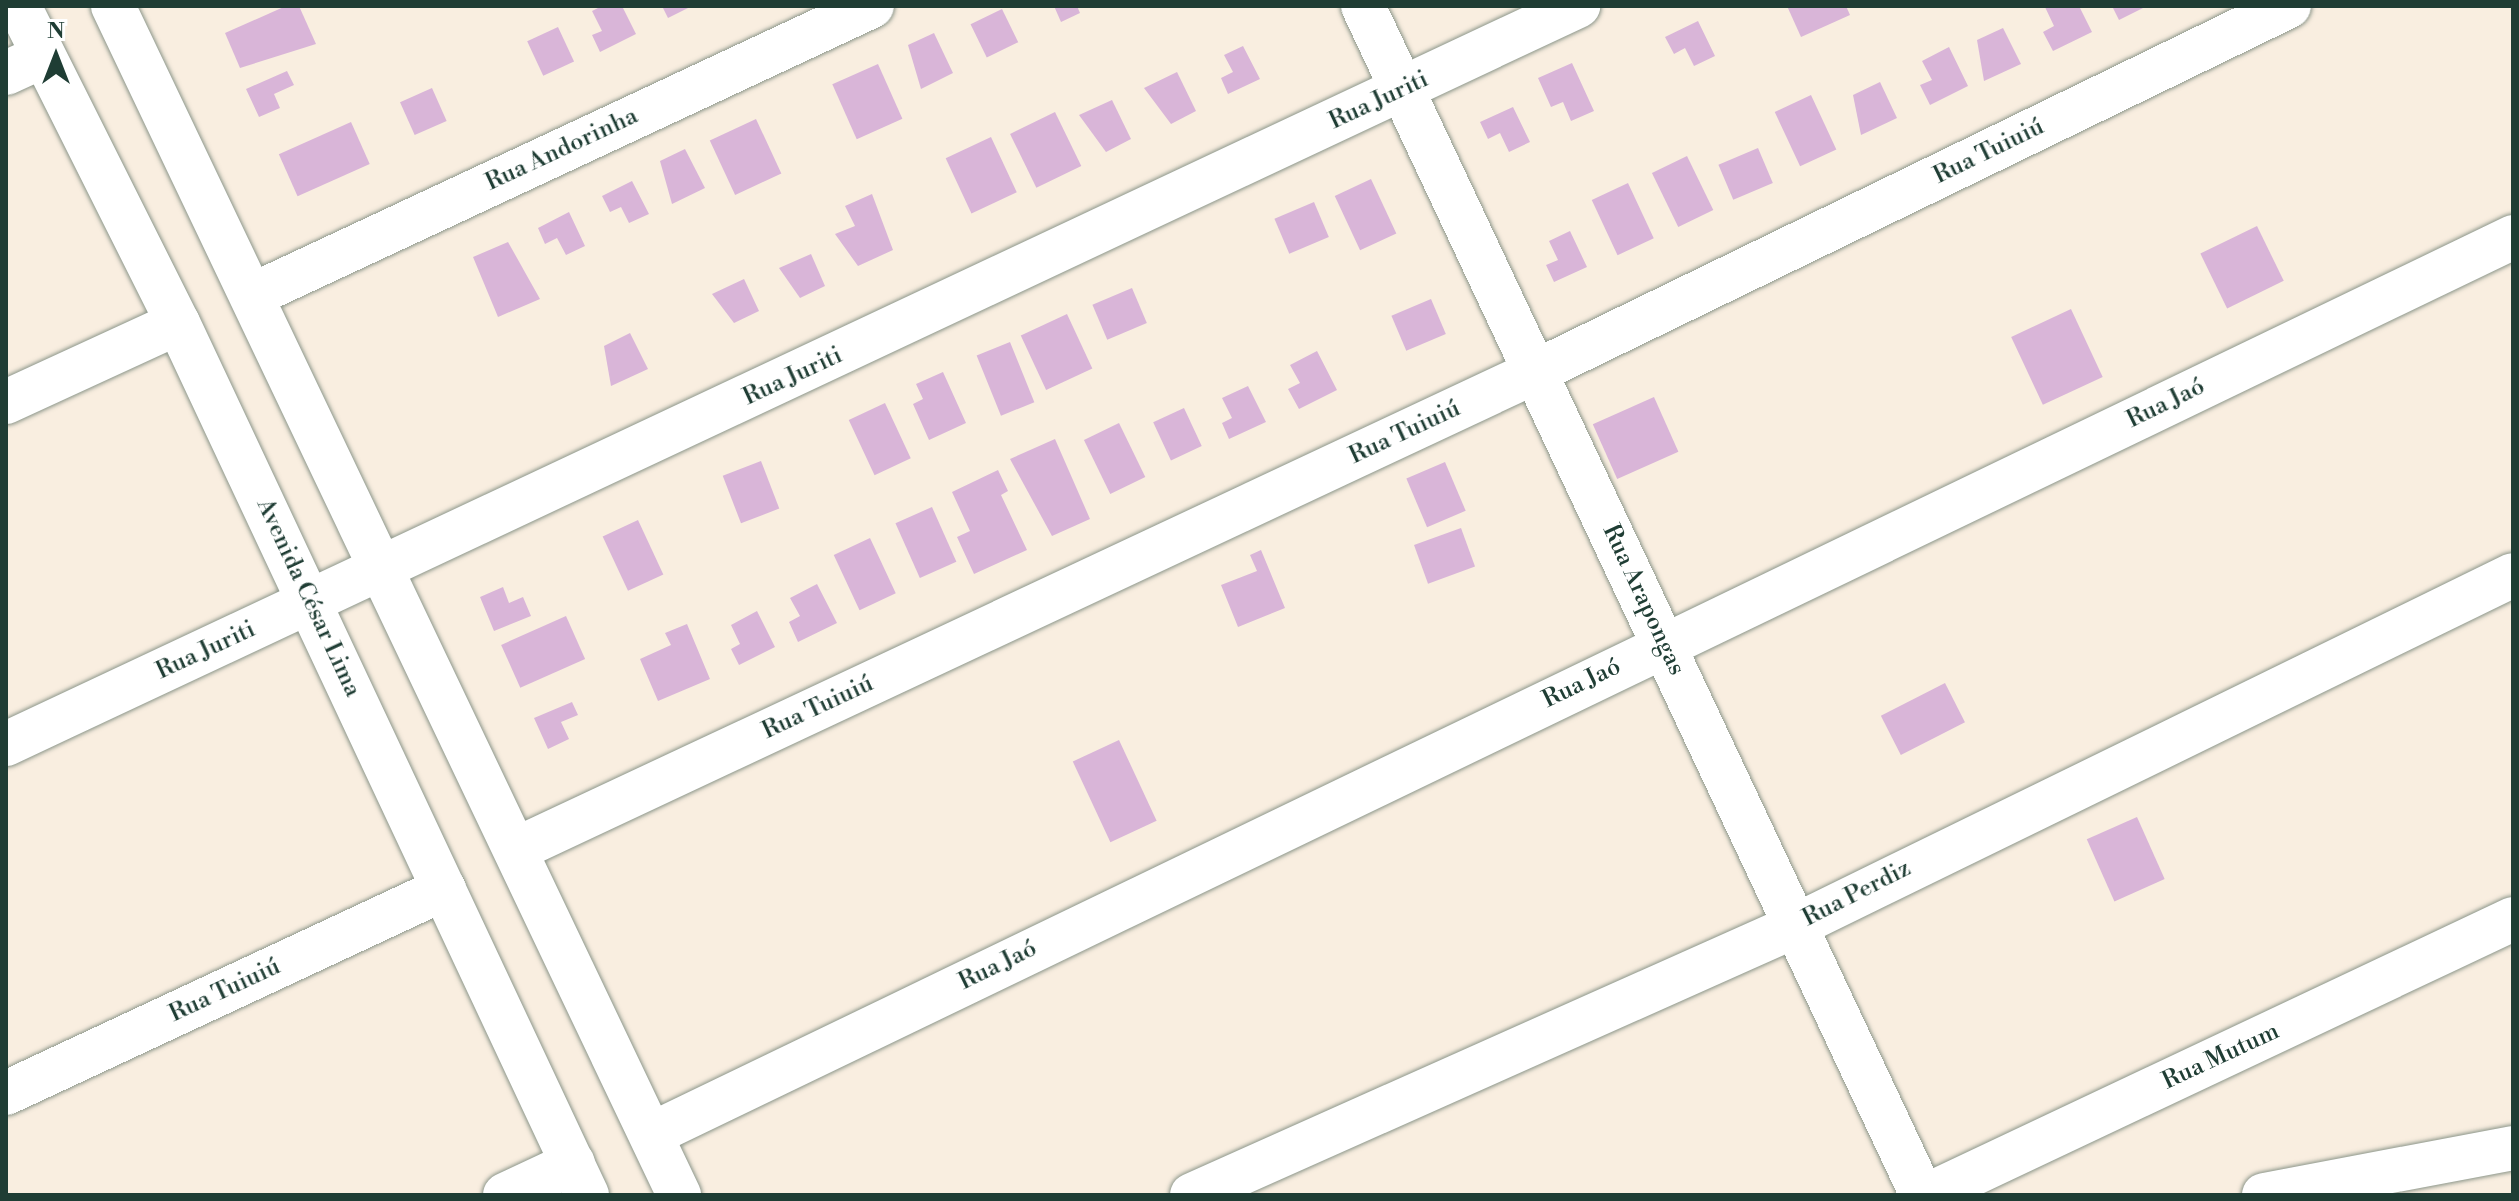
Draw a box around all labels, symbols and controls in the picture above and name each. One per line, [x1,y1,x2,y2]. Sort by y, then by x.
north arrow [16,16,96,96]
text: N [47,18,65,45]
street label: Rua Juriti [1325,66,1433,136]
street label: Rua Andorinha [481,102,643,198]
street label: Rua Tuiuiú [1929,113,2049,191]
street label: Rua Juriti [739,342,847,412]
street label: Rua Jaó [2122,373,2210,435]
street label: Rua Tuiuiú [1345,395,1465,471]
street label: Avenida César Lima [249,494,367,702]
street label: Rua Arapongas [1596,520,1690,680]
street label: Rua Juriti [152,616,260,686]
street label: Rua Jaó [1538,653,1626,715]
street label: Rua Tuiuiú [758,670,878,746]
street label: Rua Perdiz [1798,854,1916,934]
street label: Rua Jaó [954,935,1042,997]
street label: Rua Tuiuiú [165,953,285,1029]
street label: Rua Mutum [2158,1017,2284,1097]

